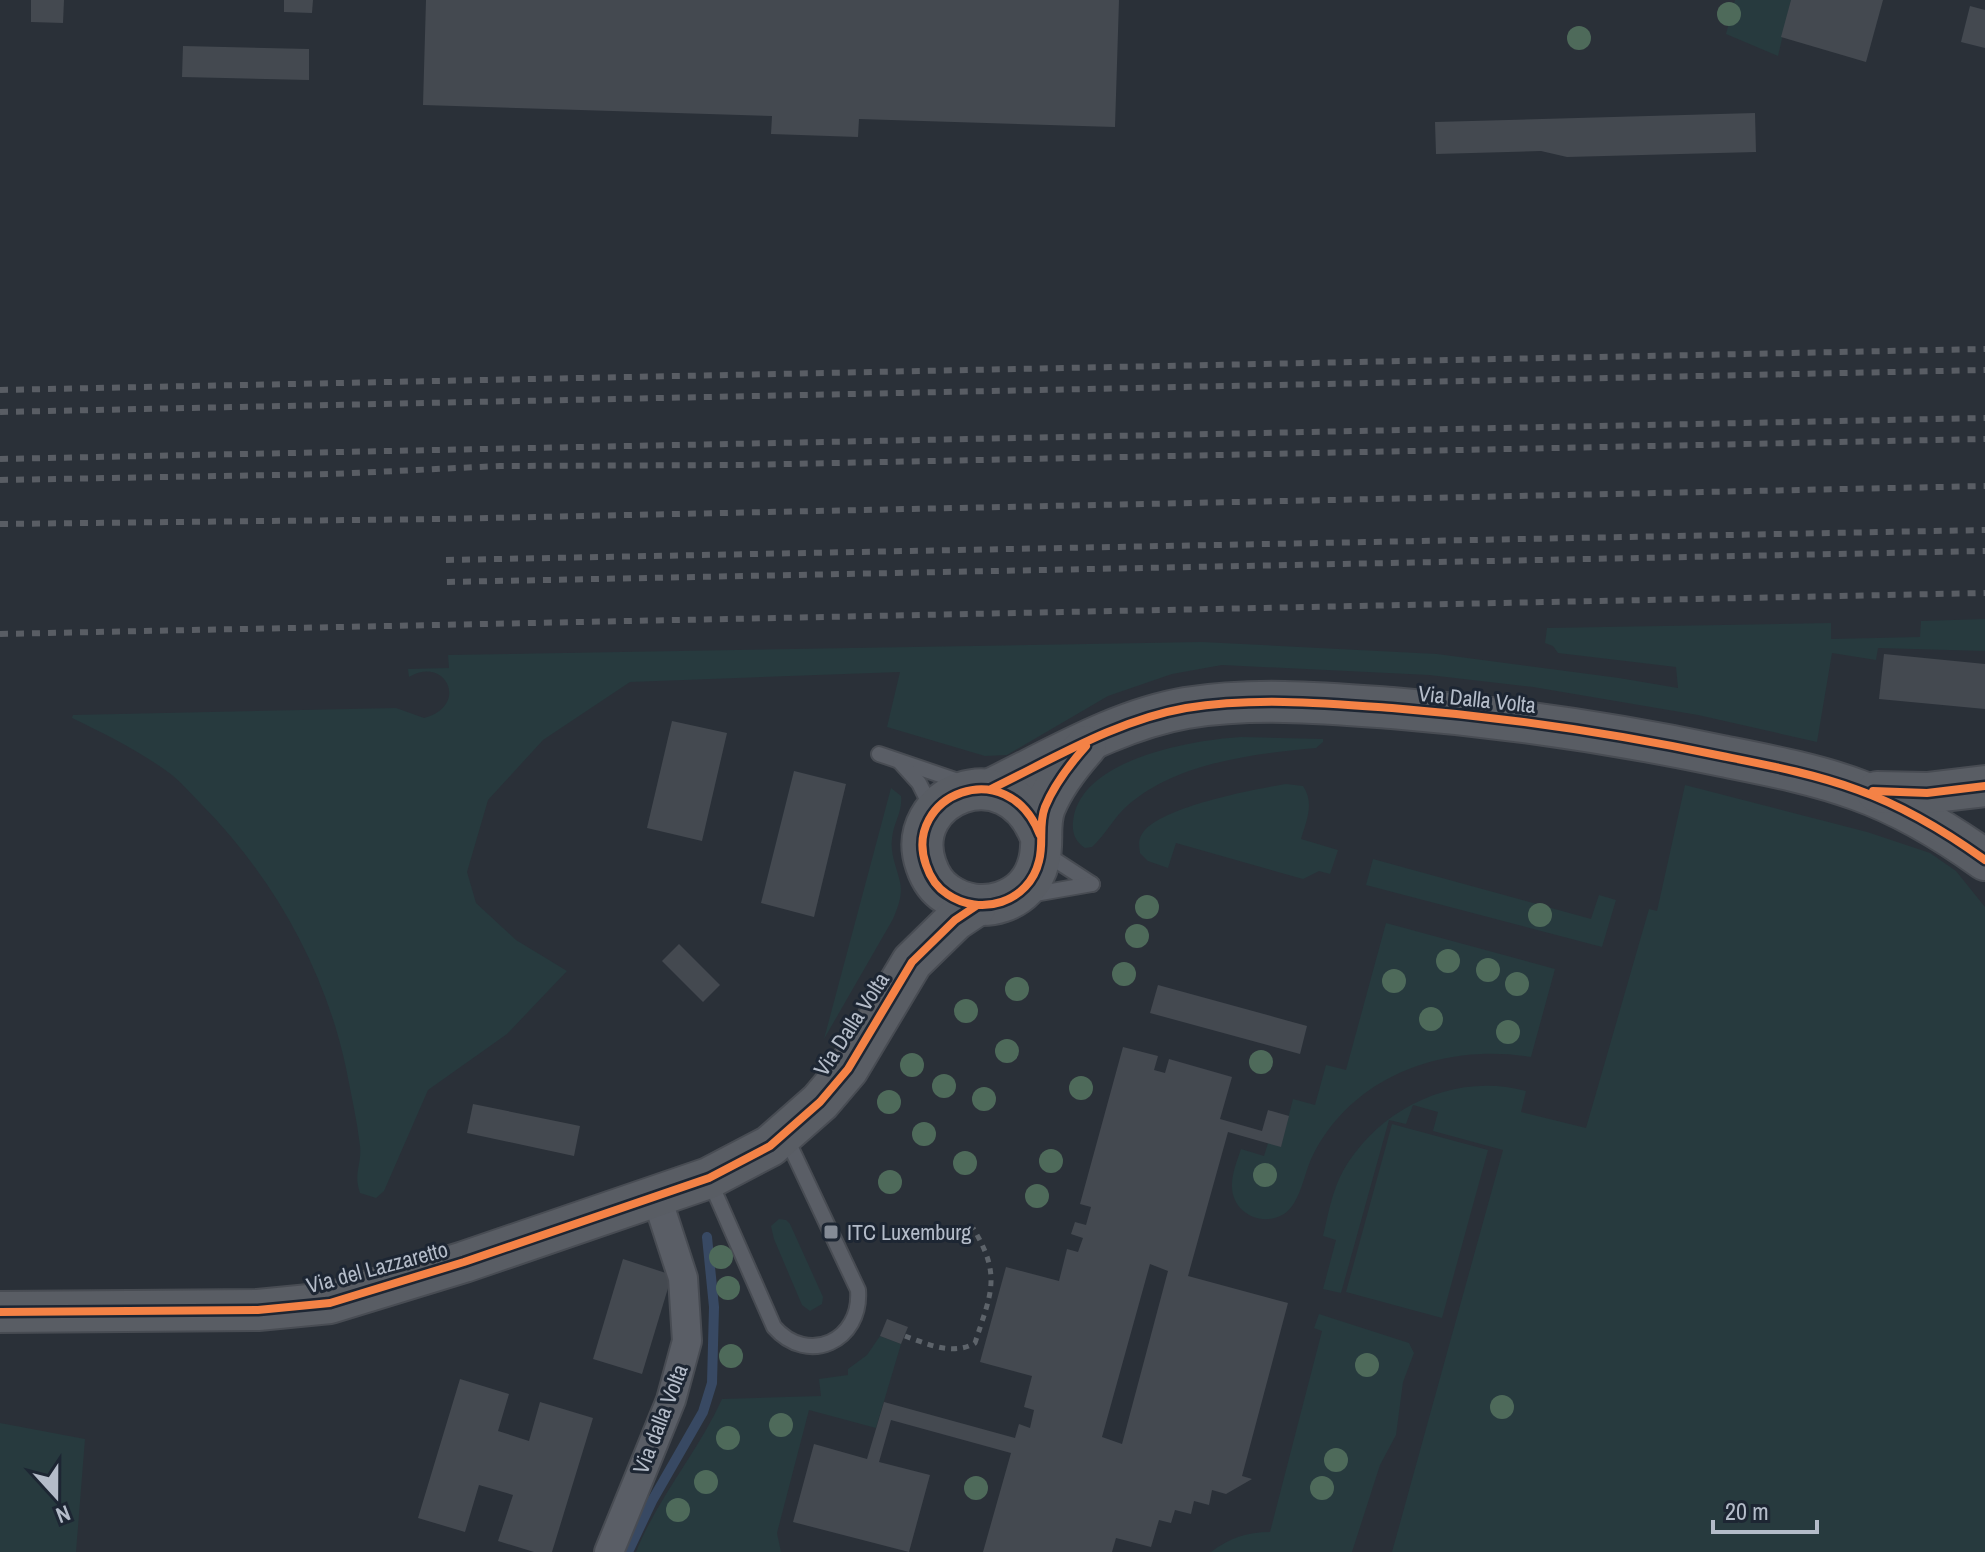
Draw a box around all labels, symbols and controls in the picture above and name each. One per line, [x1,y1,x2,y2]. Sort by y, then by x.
street label: Via Dalla Volta [1417,678,1537,720]
street label: Via Dalla Volta [806,966,896,1082]
place label: ITC Luxemburg [847,1217,971,1247]
marker: ITC Luxemburg [822,1223,840,1241]
street label: Via del Lazzaretto [303,1234,451,1300]
street label: Via dalla Volta [625,1360,695,1478]
north arrow [16,1456,96,1536]
scale bar [1713,1484,1817,1534]
text: 20 m [1725,1495,1769,1527]
text: N [52,1498,75,1531]

